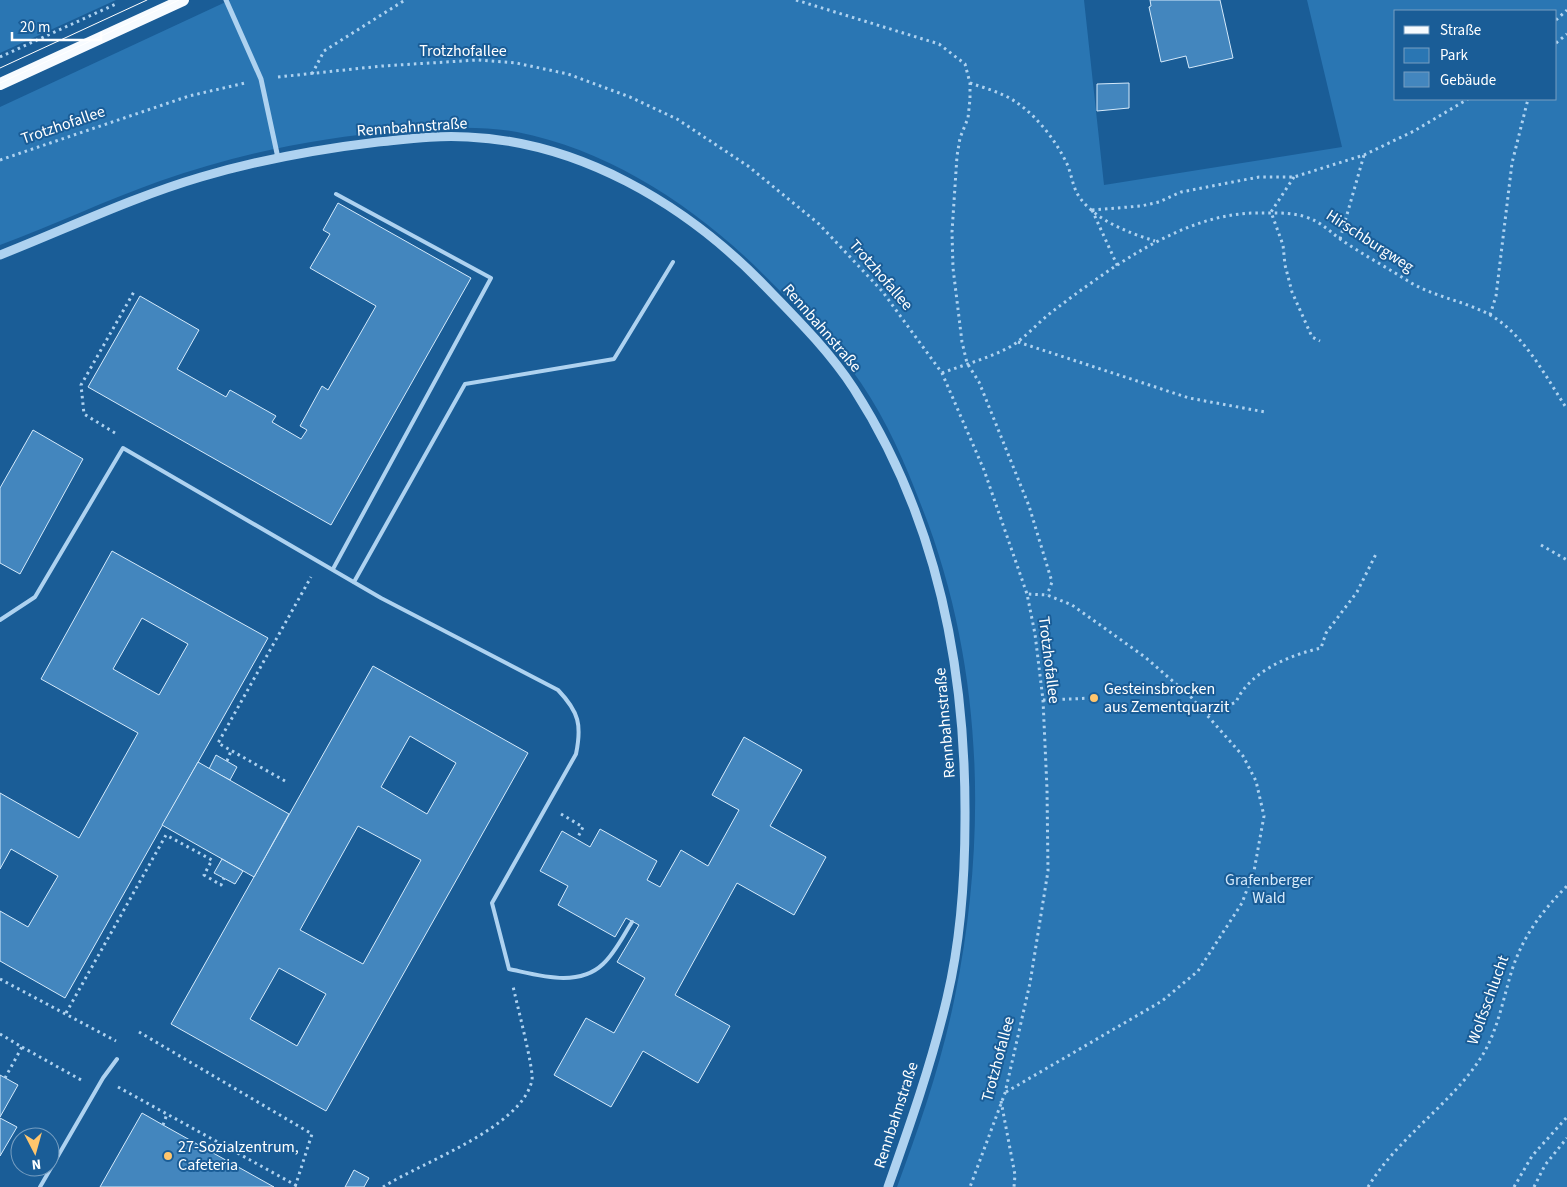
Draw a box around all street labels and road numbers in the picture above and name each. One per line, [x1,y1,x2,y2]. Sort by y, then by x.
street label: Trotzhofallee [419,40,507,62]
street label: Trotzhofallee [18,100,108,150]
street label: Rennbahnstraße [356,112,468,142]
street label: Hirschburgweg [1322,204,1418,278]
street label: Trotzhofallee [844,235,918,315]
street label: Rennbahnstraße [777,279,867,377]
street label: Trotzhofallee [1033,615,1065,705]
street label: Rennbahnstraße [929,667,961,779]
street label: Wolfsschlucht [1462,952,1515,1048]
street label: Trotzhofallee [976,1014,1020,1104]
street label: Rennbahnstraße [868,1059,924,1171]

